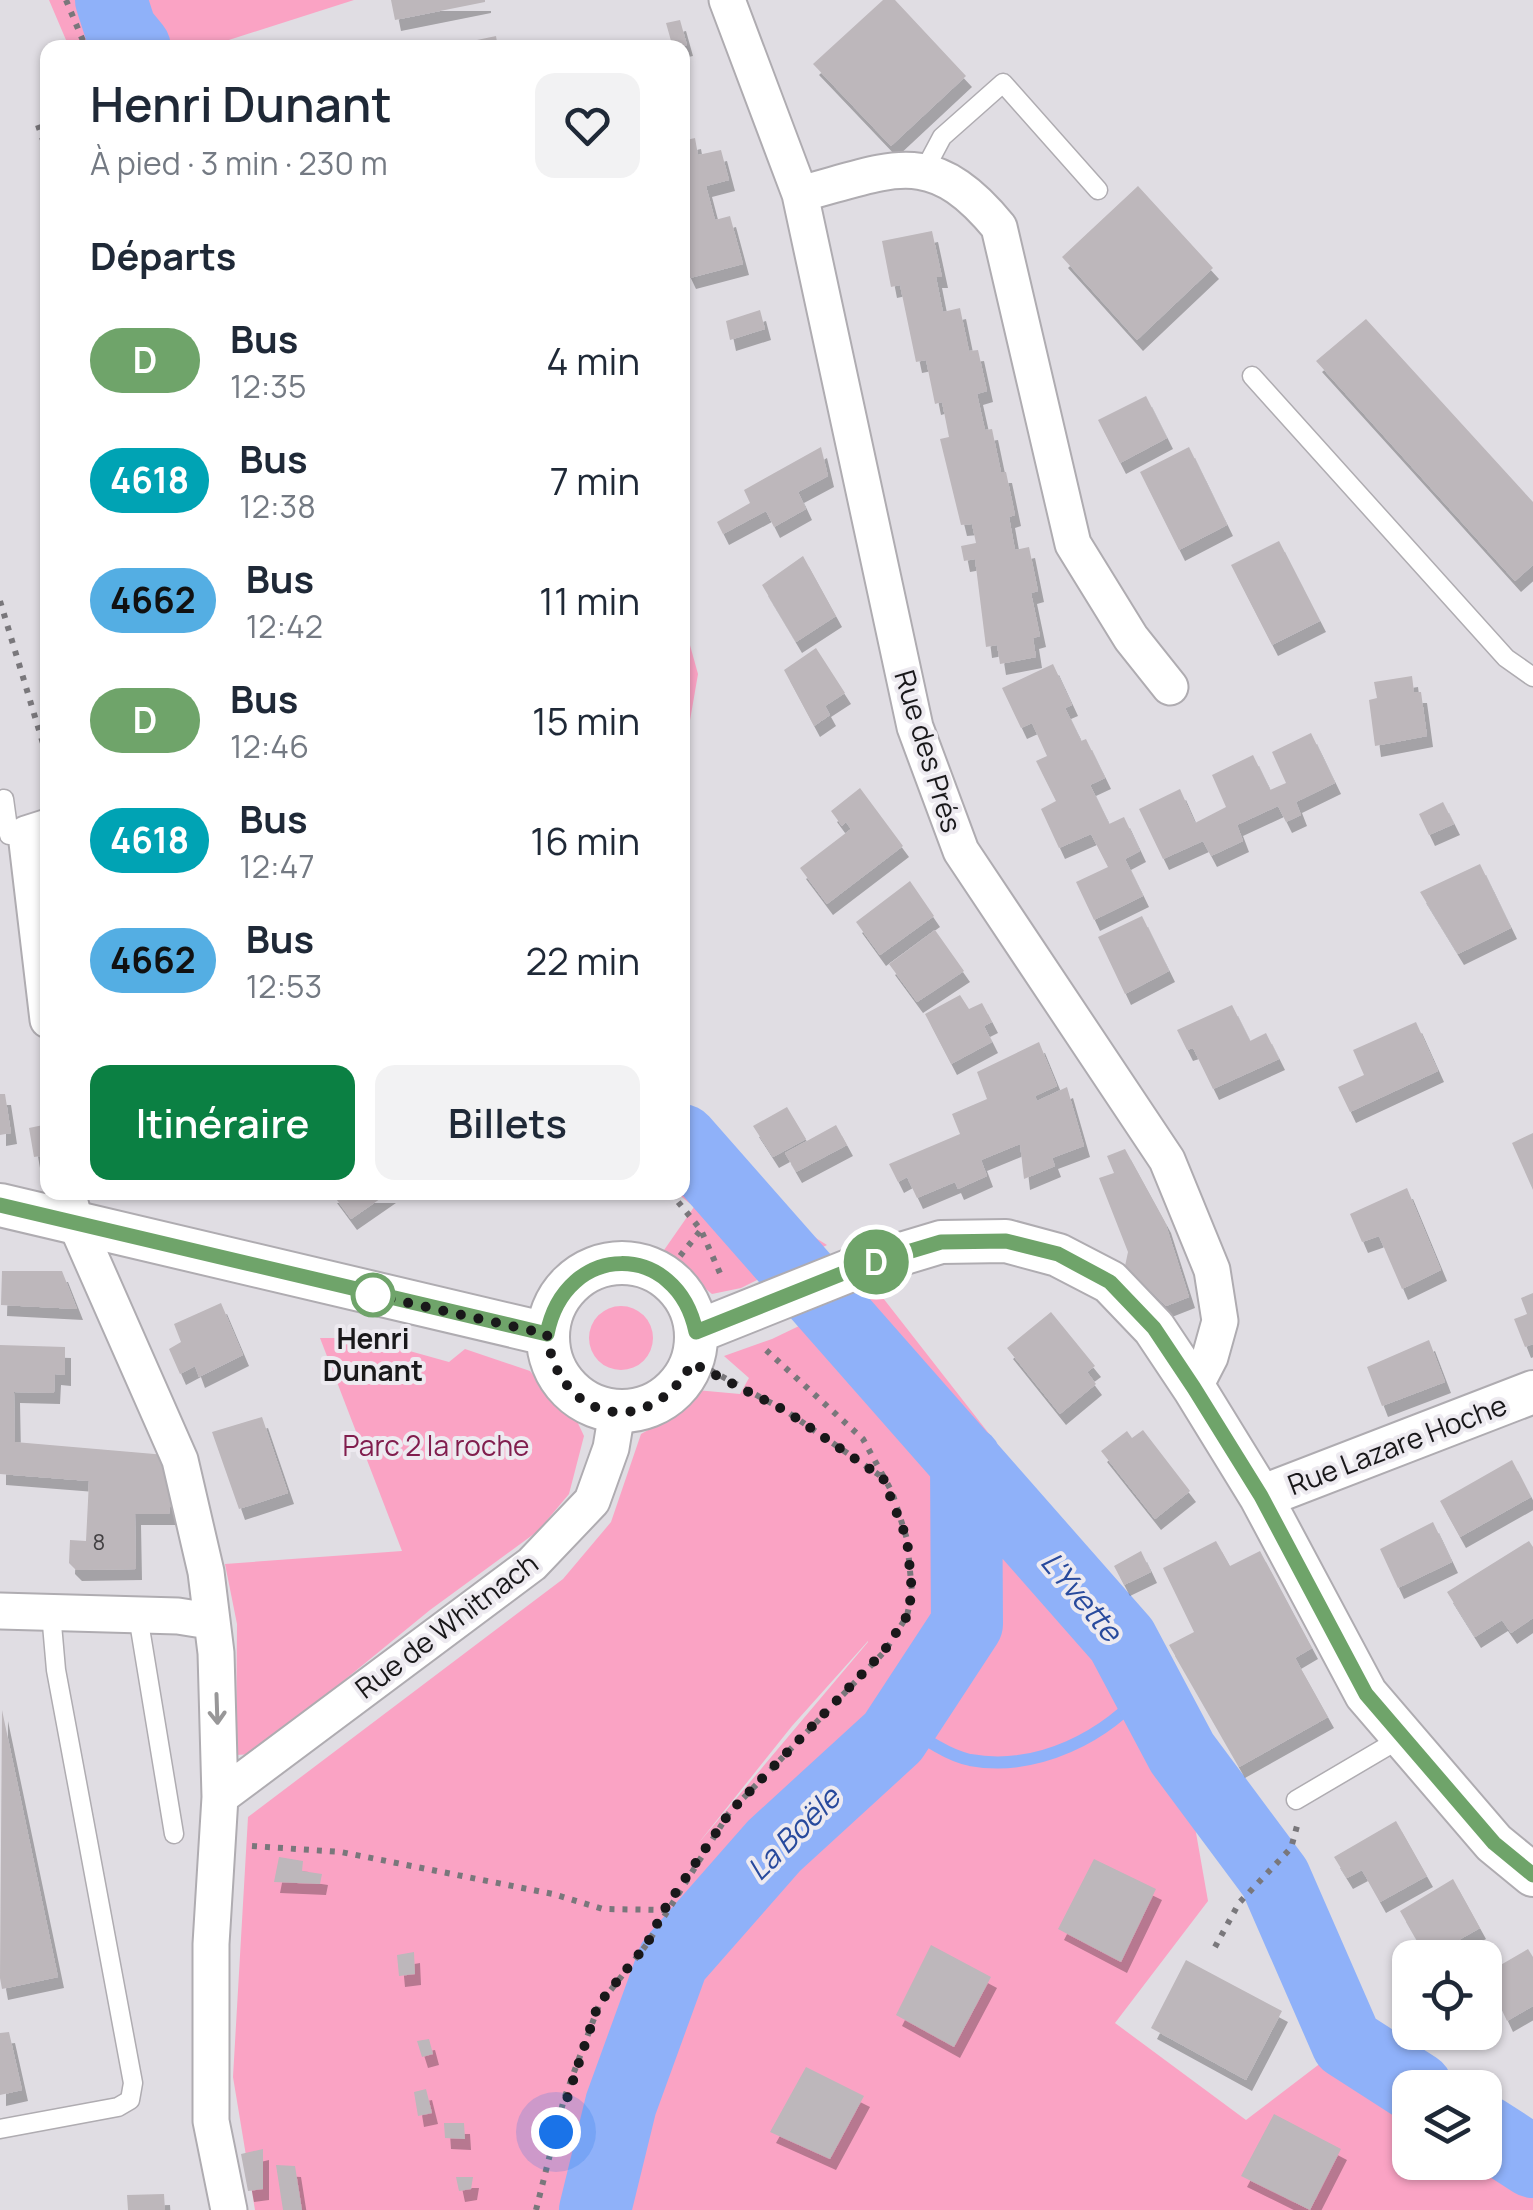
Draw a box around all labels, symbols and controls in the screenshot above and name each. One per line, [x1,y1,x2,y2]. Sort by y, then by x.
text: Henri Dunant [90,71,392,136]
button: heart [535,73,640,178]
text: À pied · 3 min · 230 m [90,141,388,185]
text: Départs [90,229,236,281]
text: Bus [230,312,298,364]
text: 4 min [546,334,640,386]
text: D [133,336,157,384]
text: 12:35 [230,364,306,408]
text: Bus [239,432,308,484]
text: 7 min [550,454,640,506]
text: 4618 [110,456,189,504]
text: 12:38 [239,484,316,528]
text: Bus [246,552,314,604]
text: 11 min [539,574,640,626]
text: 4662 [110,576,196,624]
text: 12:42 [246,604,323,648]
street label: Rue des Prés [886,665,972,837]
text: Bus [230,672,298,724]
text: 15 min [532,694,640,746]
text: D [133,696,157,744]
text: 12:46 [230,724,309,768]
text: Bus [239,792,308,844]
text: 16 min [530,814,640,866]
text: 4618 [110,816,189,864]
text: 12:47 [239,844,315,888]
text: Bus [246,912,314,964]
text: 22 min [525,934,640,986]
text: 4662 [110,936,196,984]
text: 12:53 [246,964,322,1008]
button: Itinéraire [90,1065,355,1180]
button: Billets [375,1065,640,1180]
line badge: D [844,1230,908,1294]
text: D [864,1238,888,1286]
marker: Henri Dunant [352,1274,394,1316]
place label: Henri Dunant [323,1319,423,1389]
street label: Rue Lazare Hoche [1282,1385,1512,1503]
park label: Parc 2 la roche [343,1426,529,1464]
house number: 8 [93,1527,105,1557]
water label: L'Yvette [1032,1542,1133,1651]
street label: Rue de Whitnach [347,1544,545,1706]
one-way arrow [208,1692,227,1724]
water label: La Boële [737,1776,850,1889]
map controls [1392,1940,1502,2180]
button: locate [1392,1940,1502,2050]
button: layers [1392,2070,1502,2180]
your location [531,2107,581,2157]

